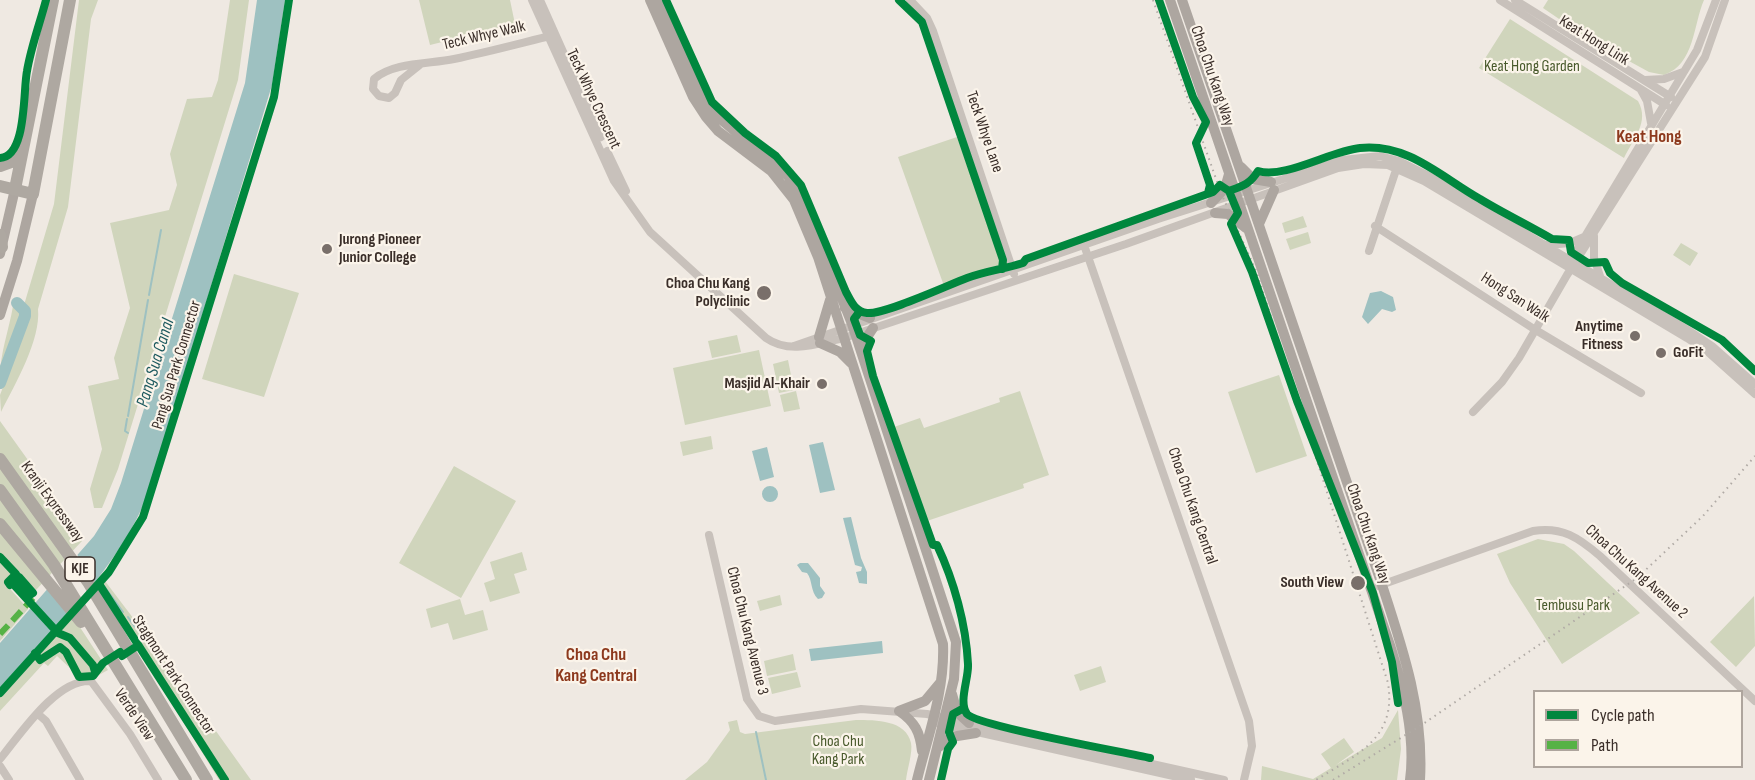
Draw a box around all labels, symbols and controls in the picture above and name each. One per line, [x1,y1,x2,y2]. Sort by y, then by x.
street label: Keat Hong Link [1555,12,1633,70]
street label: Teck Whye Walk [441,17,527,55]
street label: Choa Chu Kang Way [1186,23,1238,129]
street label: Teck Whye Crescent [561,46,625,152]
park label: Keat Hong Garden [1484,57,1580,77]
street label: Teck Whye Lane [961,89,1007,175]
district label: Keat Hong [1616,126,1682,148]
place label: Jurong Pioneer Junior College [339,230,421,268]
marker: Jurong Pioneer Junior College [320,242,334,256]
street label: Hong San Walk [1477,269,1553,327]
place label: Choa Chu Kang Polyclinic [666,274,750,312]
marker: Choa Chu Kang Polyclinic [755,284,773,302]
street label: Pang Sua Park Connector [148,298,206,432]
water label: Pang Sua Canal [132,316,180,410]
place label: Anytime Fitness [1575,317,1623,355]
marker: Anytime Fitness [1628,329,1642,343]
place label: GoFit [1673,343,1704,363]
marker: GoFit [1654,346,1668,360]
place label: Masjid Al-Khair [724,374,810,394]
marker: Masjid Al-Khair [815,377,829,391]
street label: Choa Chu Kang Central [1163,445,1221,567]
street label: Kranji Expressway [16,458,88,546]
street label: Choa Chu Kang Way [1342,481,1394,587]
street label: Choa Chu Kang Avenue 2 [1581,521,1691,623]
road number: KJE [65,557,95,581]
street label: Choa Chu Kang Avenue 3 [722,565,772,697]
place label: South View [1280,573,1344,593]
marker: South View [1349,574,1367,592]
park label: Tembusu Park [1536,596,1610,616]
street label: Stagmont Park Connector [127,612,219,738]
district label: Choa Chu Kang Central [555,644,637,686]
street label: Verde View [110,685,158,745]
legend [1533,690,1743,768]
text: Cycle path [1591,705,1655,726]
park label: Choa Chu Kang Park [812,732,864,770]
text: Path [1591,735,1619,756]

